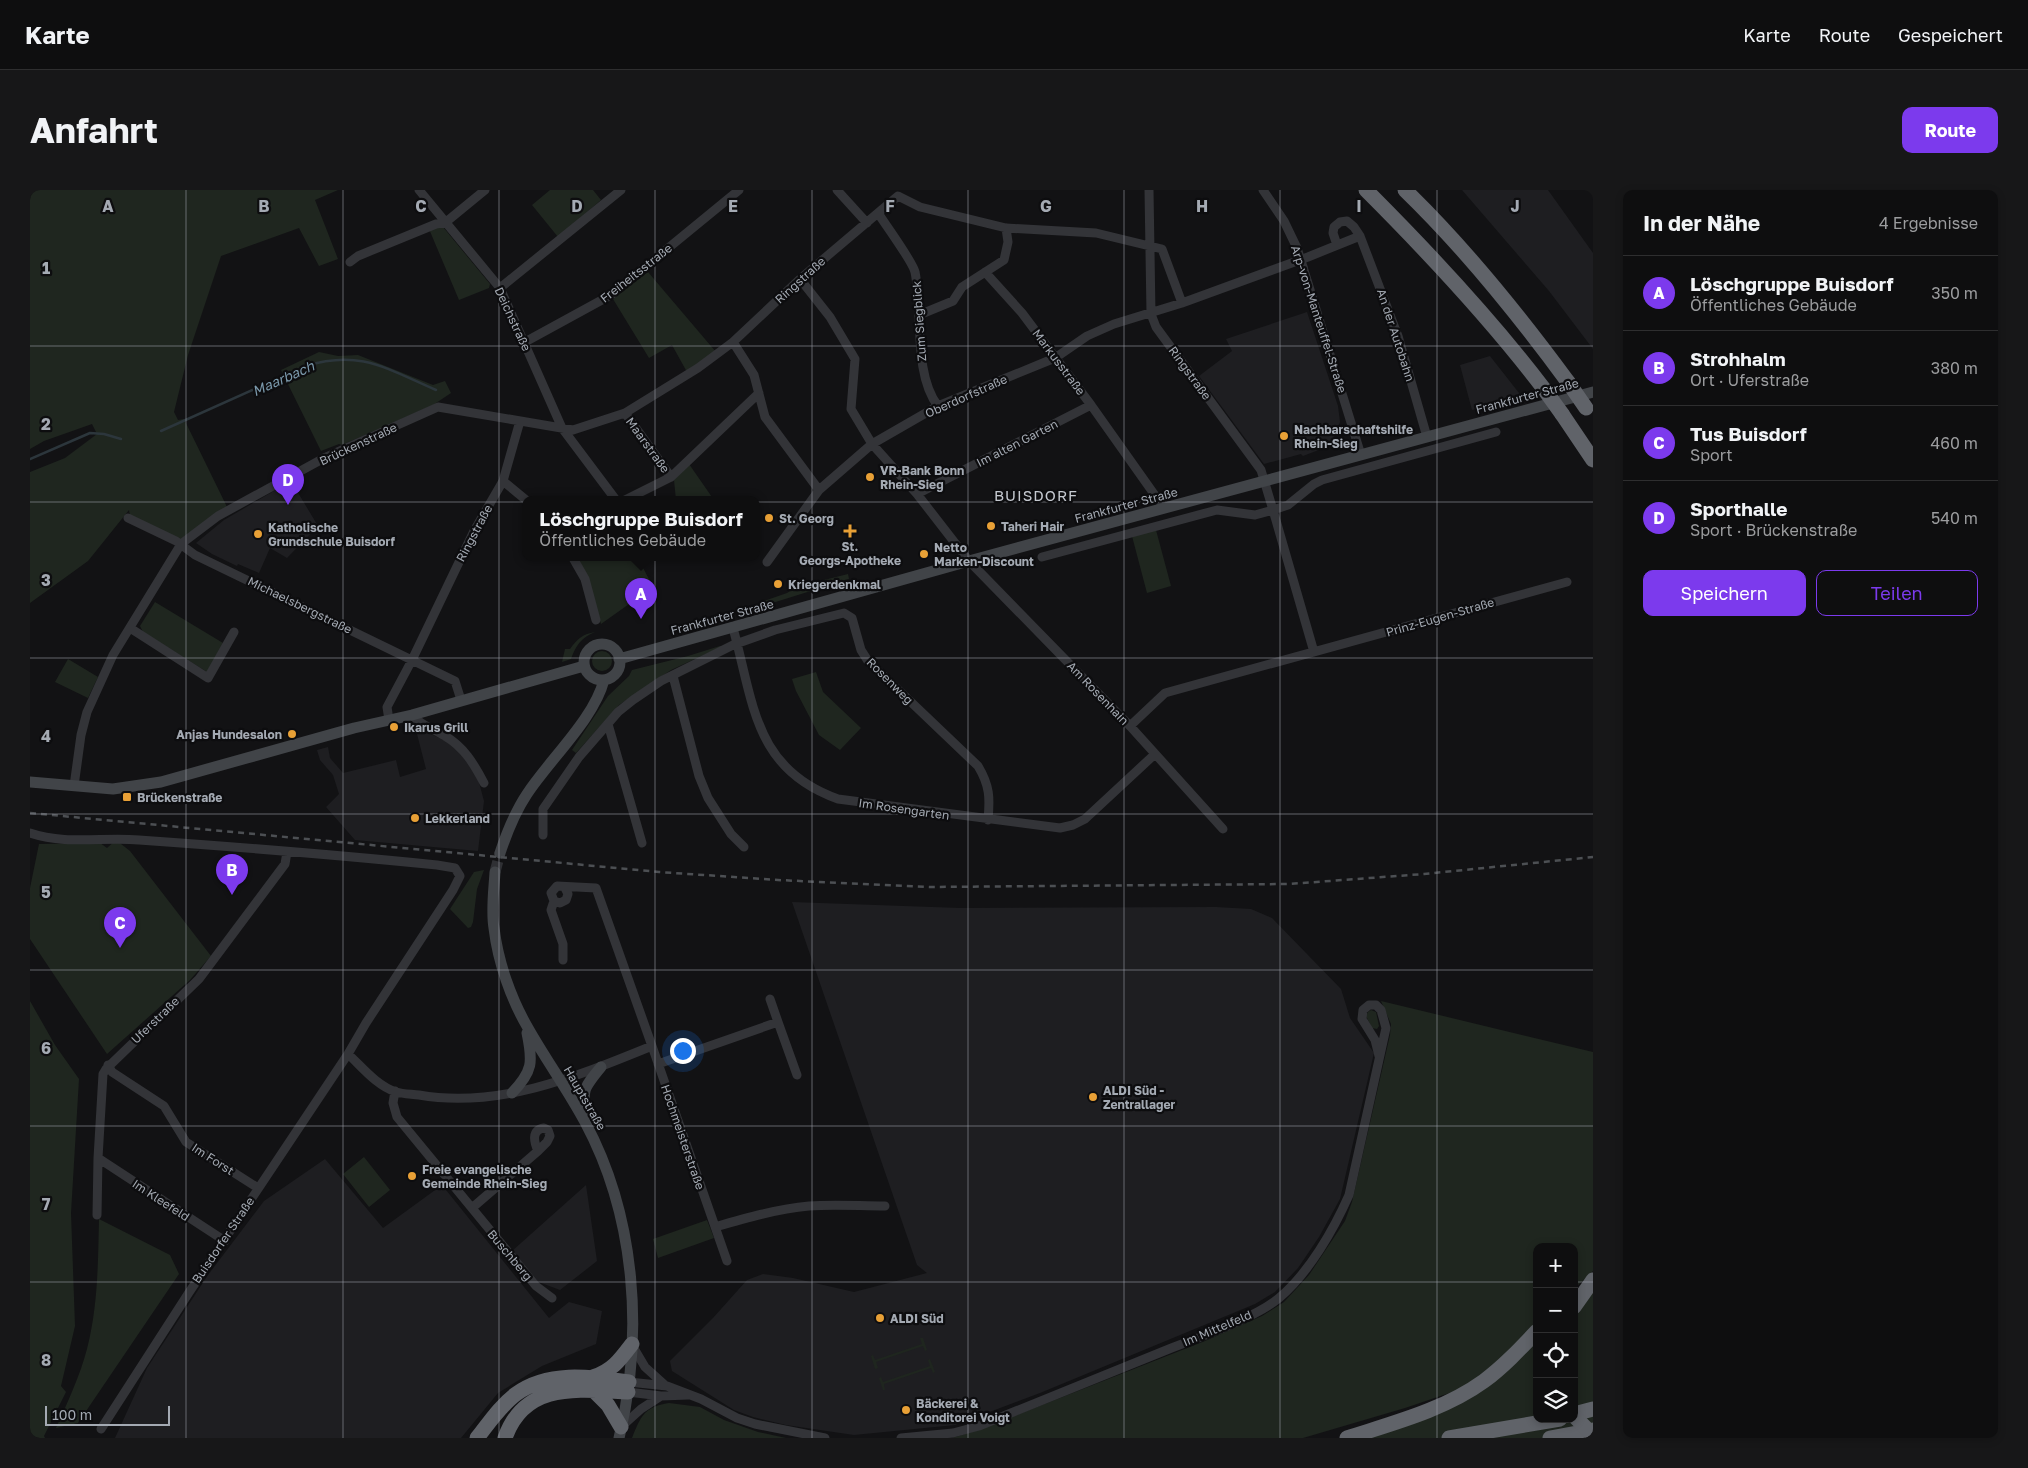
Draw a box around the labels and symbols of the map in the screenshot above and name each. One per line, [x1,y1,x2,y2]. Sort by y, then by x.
text: A [102,196,114,216]
text: B [258,196,270,216]
text: C [415,196,427,216]
text: D [571,196,583,216]
text: E [728,196,738,216]
text: F [885,196,895,216]
text: G [1040,196,1052,216]
text: H [1196,196,1208,216]
text: I [1356,196,1362,216]
text: J [1510,196,1520,216]
street label: Freiheitsstraße [597,240,675,306]
street label: Arp-von-Manteuffel-Straße [1288,243,1350,395]
street label: Ringstraße [772,253,828,307]
text: 1 [42,258,50,278]
street label: Zum Siegblick [909,280,929,362]
street label: Deichstraße [492,285,534,353]
street label: An der Autobahn [1374,287,1418,383]
street label: Markusstraße [1029,326,1089,398]
street label: Ringstraße [1166,343,1214,403]
water label: Maarbach [249,356,318,399]
street label: Oberdorfstraße [923,371,1009,421]
street label: Frankfurter Straße [1474,375,1580,417]
text: 2 [41,414,51,434]
street label: Maarstraße [623,414,673,476]
street label: Im alten Garten [974,416,1060,470]
street label: Brückenstraße [317,419,399,469]
place label: Nachbarschaftshilfe Rhein-Sieg [1294,422,1413,451]
marker: Nachbarschaftshilfe Rhein-Sieg [1278,430,1290,442]
place label: VR-Bank Bonn Rhein-Sieg [880,463,964,492]
pin: D [272,464,304,505]
marker: VR-Bank Bonn Rhein-Sieg [864,471,876,483]
street label: Frankfurter Straße [1073,484,1179,526]
district label: BUISDORF [994,486,1078,504]
street label: Ringstraße [453,502,495,564]
place label: St. Georg [779,511,834,526]
marker: St. Georg [763,512,775,524]
place label: Taheri Hair [1001,519,1064,534]
place label: Katholische Grundschule Buisdorf [268,520,395,549]
marker: Taheri Hair [985,520,997,532]
marker: St. Georgs-Apotheke [844,525,856,537]
marker: Katholische Grundschule Buisdorf [252,528,264,540]
place label: St. Georgs-Apotheke [799,539,901,568]
place label: Netto Marken-Discount [934,540,1034,569]
marker: Netto Marken-Discount [918,548,930,560]
text: 3 [41,570,51,590]
street label: Michaelsbergstraße [245,573,355,637]
place label: Kriegerdenkmal [788,577,881,592]
pin: A [625,578,657,619]
marker: Kriegerdenkmal [772,578,784,590]
street label: Prinz-Eugen-Straße [1384,594,1496,640]
street label: Frankfurter Straße [669,596,775,638]
street label: Rosenweg [864,655,916,707]
street label: Am Rosenhain [1064,658,1132,728]
place label: Ikarus Grill [404,720,468,735]
marker: Ikarus Grill [388,721,400,733]
text: 4 [41,726,51,746]
place label: Anjas Hundesalon [176,727,282,742]
marker: Anjas Hundesalon [286,728,298,740]
place label: Brückenstraße [137,790,222,805]
marker: Brückenstraße [121,791,133,803]
street label: Im Rosengarten [858,795,950,823]
place label: Lekkerland [425,811,490,826]
marker: Lekkerland [409,812,421,824]
pin: B [216,854,248,895]
text: 5 [41,882,51,902]
pin: C [104,907,136,948]
street label: Uferstraße [128,993,182,1047]
text: 6 [41,1038,51,1058]
your location [670,1038,696,1064]
street label: Hauptstraße [561,1063,609,1133]
street label: Hochmeisterstraße [658,1082,708,1192]
place label: ALDI Süd - Zentrallager [1103,1083,1176,1112]
marker: ALDI Süd - Zentrallager [1087,1091,1099,1103]
street label: Im Forst [189,1140,237,1178]
place label: Freie evangelische Gemeinde Rhein-Sieg [422,1162,547,1191]
marker: Freie evangelische Gemeinde Rhein-Sieg [406,1170,418,1182]
street label: Im Kleefeld [129,1176,193,1224]
text: 7 [42,1194,51,1214]
street label: Buisdorfer Straße [189,1194,257,1286]
street label: Buschberg [484,1226,536,1284]
street label: Im Mittelfeld [1180,1307,1254,1349]
place label: ALDI Süd [890,1311,944,1326]
marker: ALDI Süd [874,1312,886,1324]
text: 8 [41,1350,51,1370]
place label: Bäckerei & Konditorei Voigt [916,1396,1010,1425]
scale bar [45,1403,170,1426]
marker: Bäckerei & Konditorei Voigt [900,1404,912,1416]

